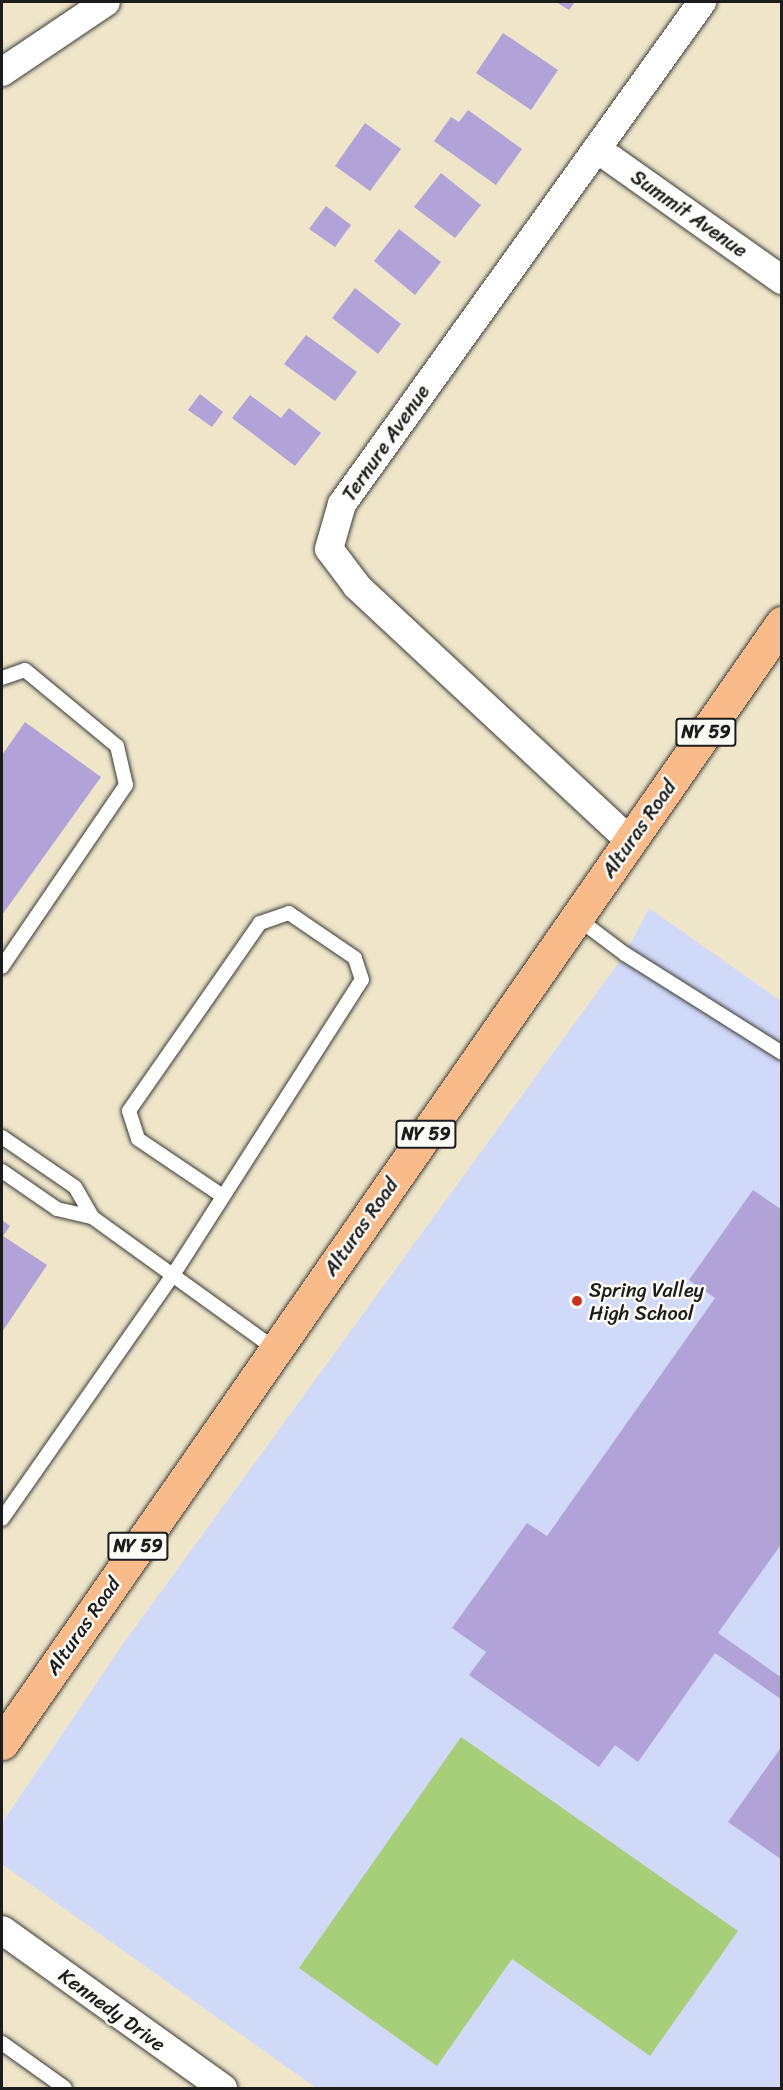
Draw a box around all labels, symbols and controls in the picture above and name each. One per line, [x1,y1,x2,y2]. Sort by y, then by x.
street label: Summit Avenue [626,165,752,263]
street label: Ternure Avenue [337,380,435,506]
road number: NY 59 [674,717,738,747]
street label: Alturas Road [597,776,681,882]
road number: NY 59 [394,1119,458,1149]
street label: Alturas Road [319,1174,403,1280]
place label: Spring Valley High School [589,1278,704,1325]
marker: Spring Valley High School [570,1294,584,1308]
road number: NY 59 [106,1531,170,1561]
street label: Alturas Road [41,1573,125,1679]
street label: Kennedy Drive [54,1963,170,2057]

